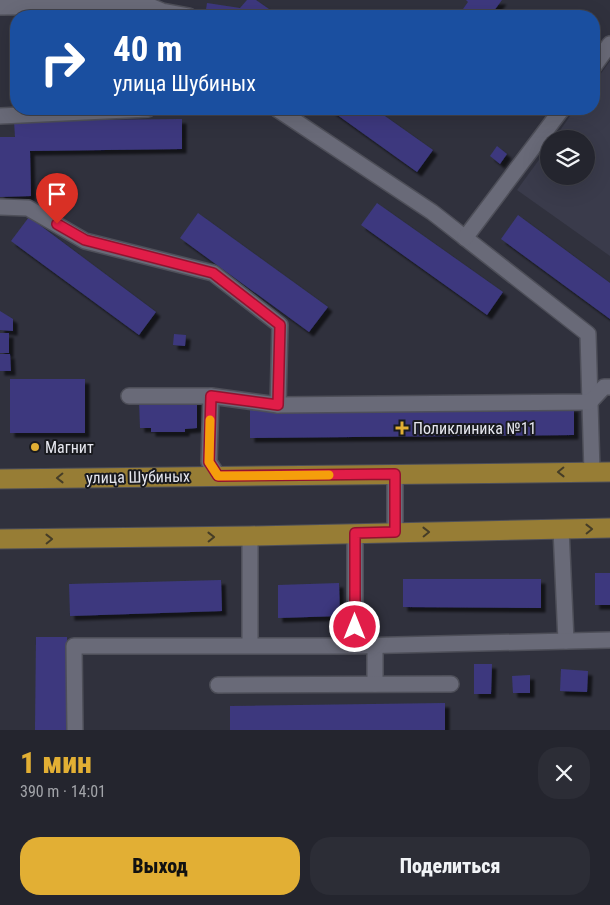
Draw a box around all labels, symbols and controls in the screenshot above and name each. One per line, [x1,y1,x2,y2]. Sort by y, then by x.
text: 40 m [113,29,182,70]
icon: right [30,30,95,95]
text: улица Шубиных [113,71,256,96]
map controls [540,130,595,185]
button: layers [540,130,595,185]
pin [36,173,78,224]
icon: arrive [43,180,71,208]
place label: Поликлиника №11 [413,419,536,438]
marker: Поликлиника №11 [395,421,409,435]
place label: Магнит [45,438,94,457]
marker: Магнит [29,441,41,453]
street label: улица Шубиных [86,467,190,487]
one-way arrow [557,467,565,477]
one-way arrow [56,473,64,483]
one-way arrow [585,524,593,534]
one-way arrow [422,527,430,537]
one-way arrow [208,532,215,542]
one-way arrow [45,534,53,544]
position arrow [328,600,380,652]
text: 1 мин [20,745,92,780]
button: close [538,747,590,799]
text: 390 m · 14:01 [20,782,106,801]
button: Выход [20,837,300,895]
button: Поделиться [310,837,590,895]

